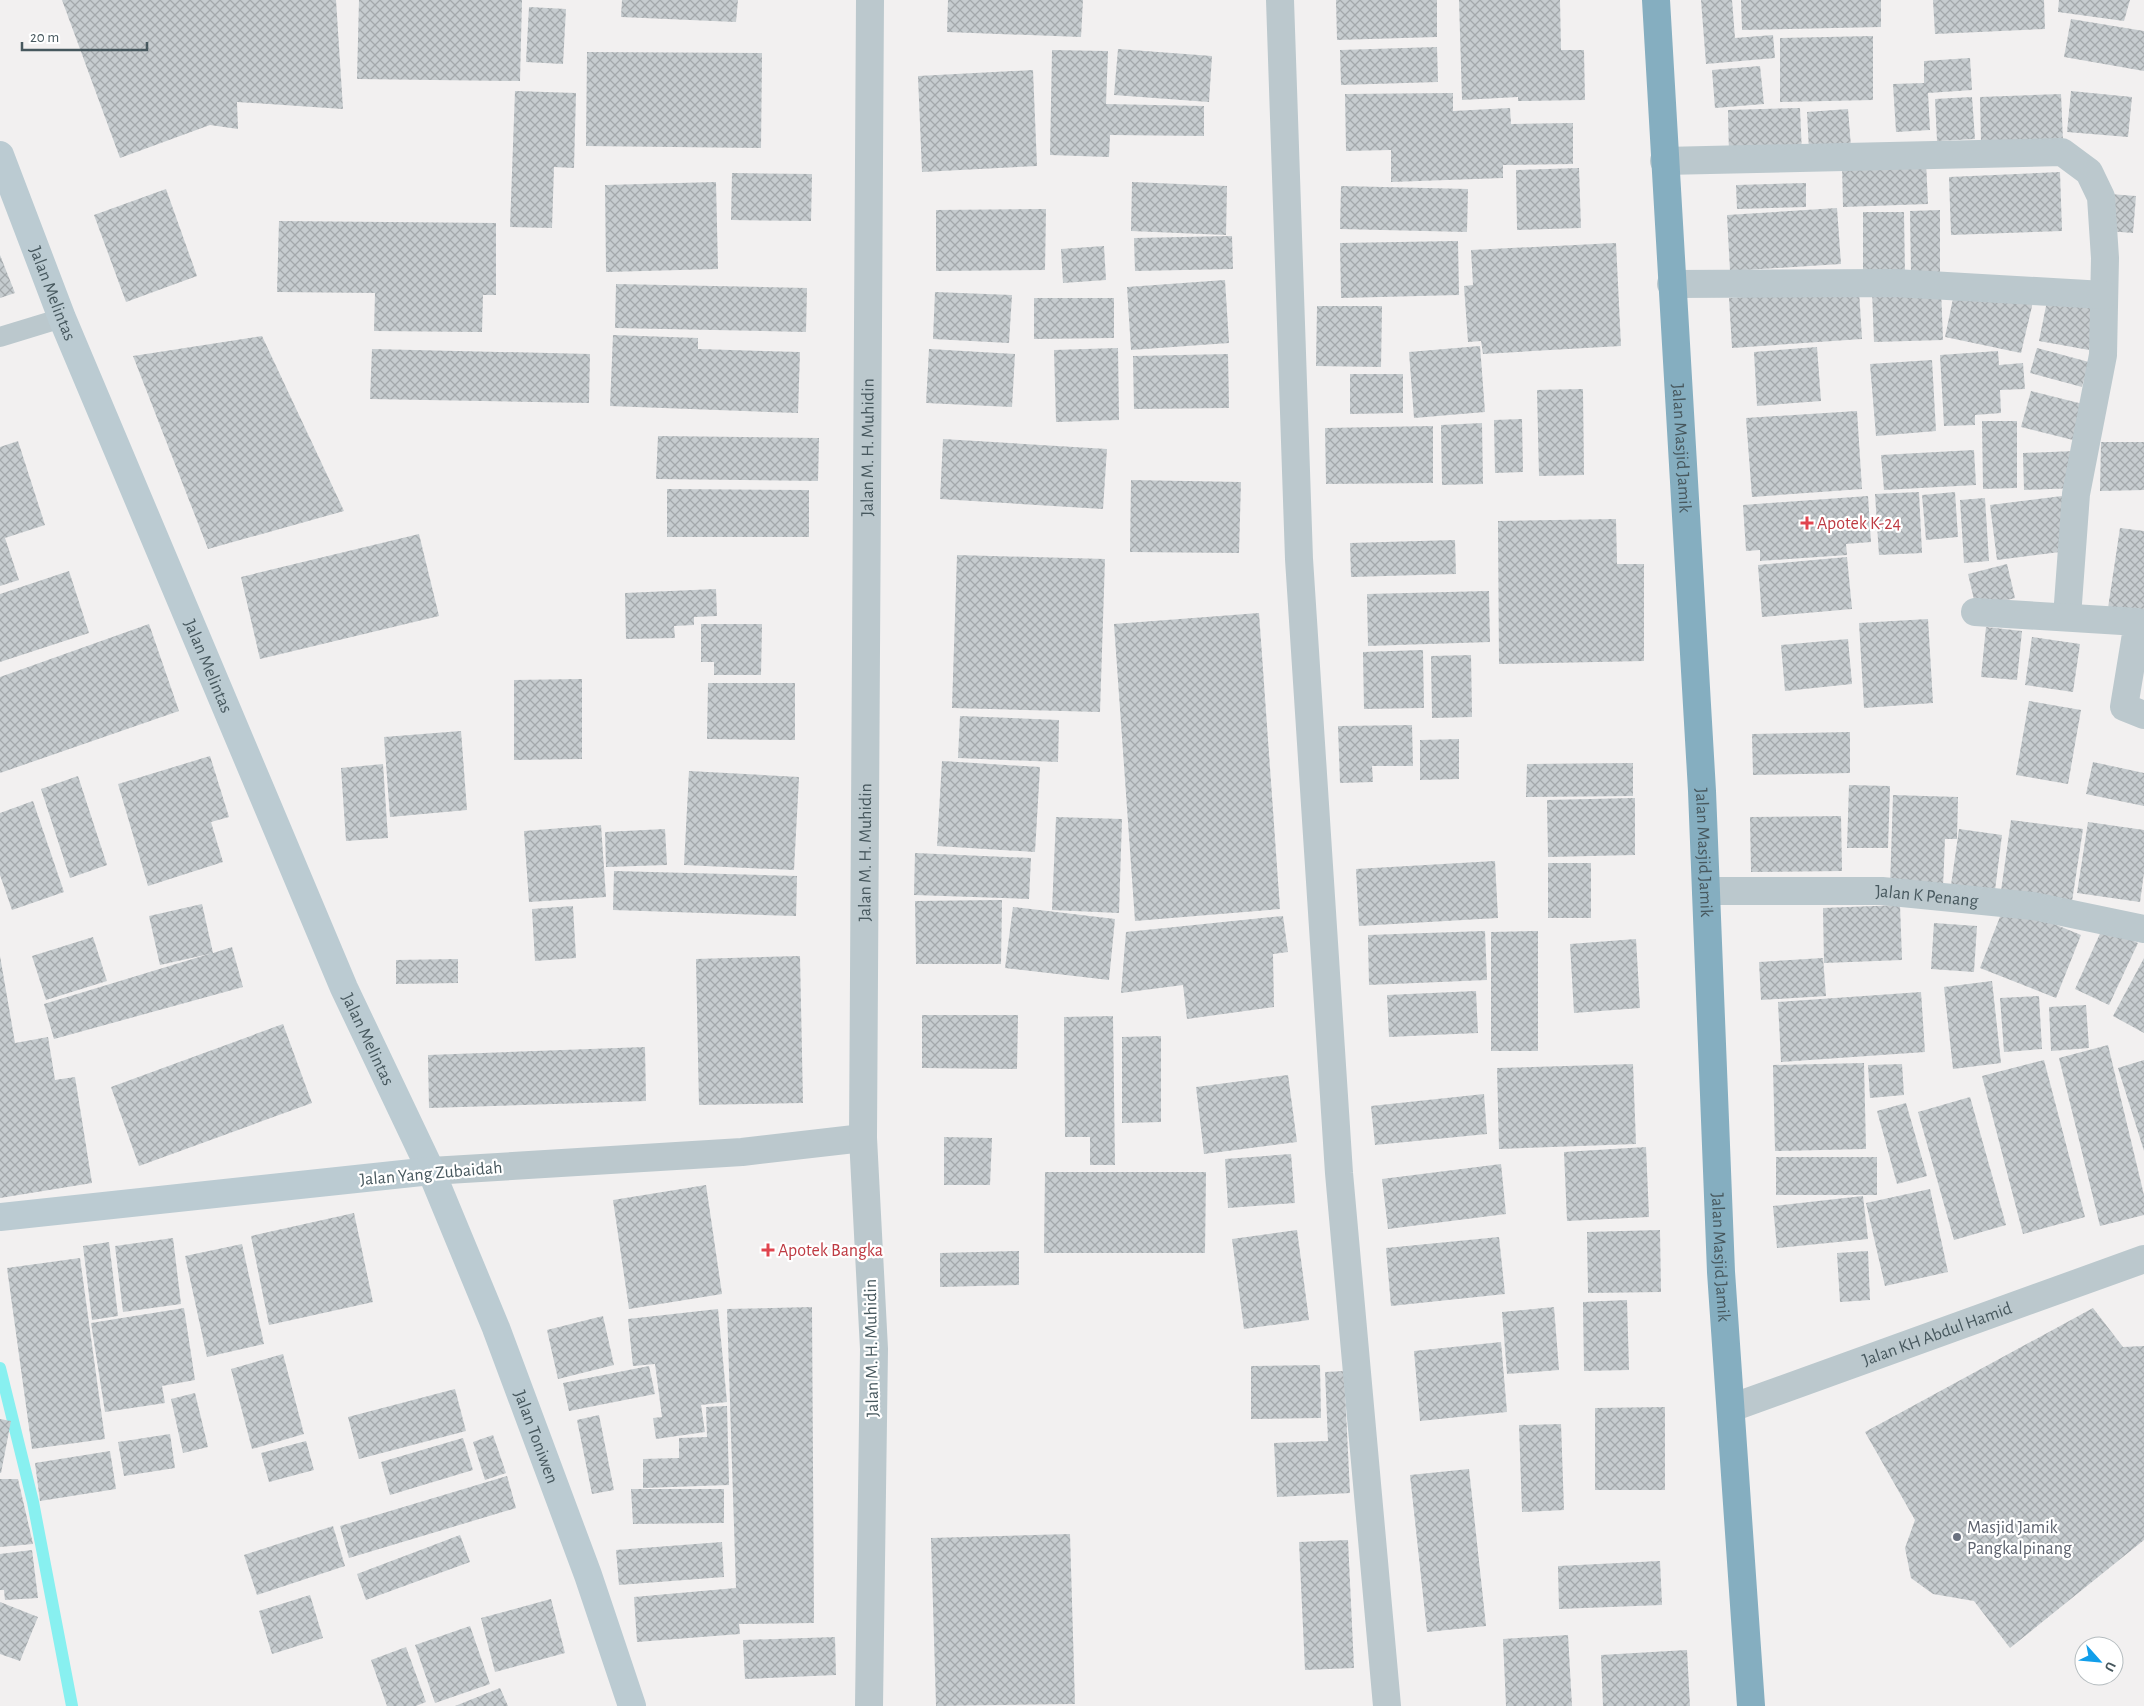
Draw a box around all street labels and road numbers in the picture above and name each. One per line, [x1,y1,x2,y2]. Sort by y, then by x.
street label: Jalan Melintas [26,244,78,343]
street label: Jalan M. H. Muhidin [859,378,878,517]
street label: Jalan Masjid Jamik [1668,383,1694,514]
street label: Jalan Melintas [180,617,235,716]
street label: Jalan M. H. Muhidin [856,783,875,922]
street label: Jalan Masjid Jamik [1692,788,1715,918]
street label: Jalan K Penang [1875,883,1979,911]
street label: Jalan Melintas [338,991,397,1088]
street label: Jalan Yang Zubaidah [359,1159,503,1189]
street label: Jalan Masjid Jamik [1708,1192,1732,1323]
street label: Jalan M. H. Muhidin [862,1279,882,1417]
street label: Jalan KH Abdul Hamid [1860,1299,2014,1370]
street label: Jalan Toniwen [510,1388,561,1486]

